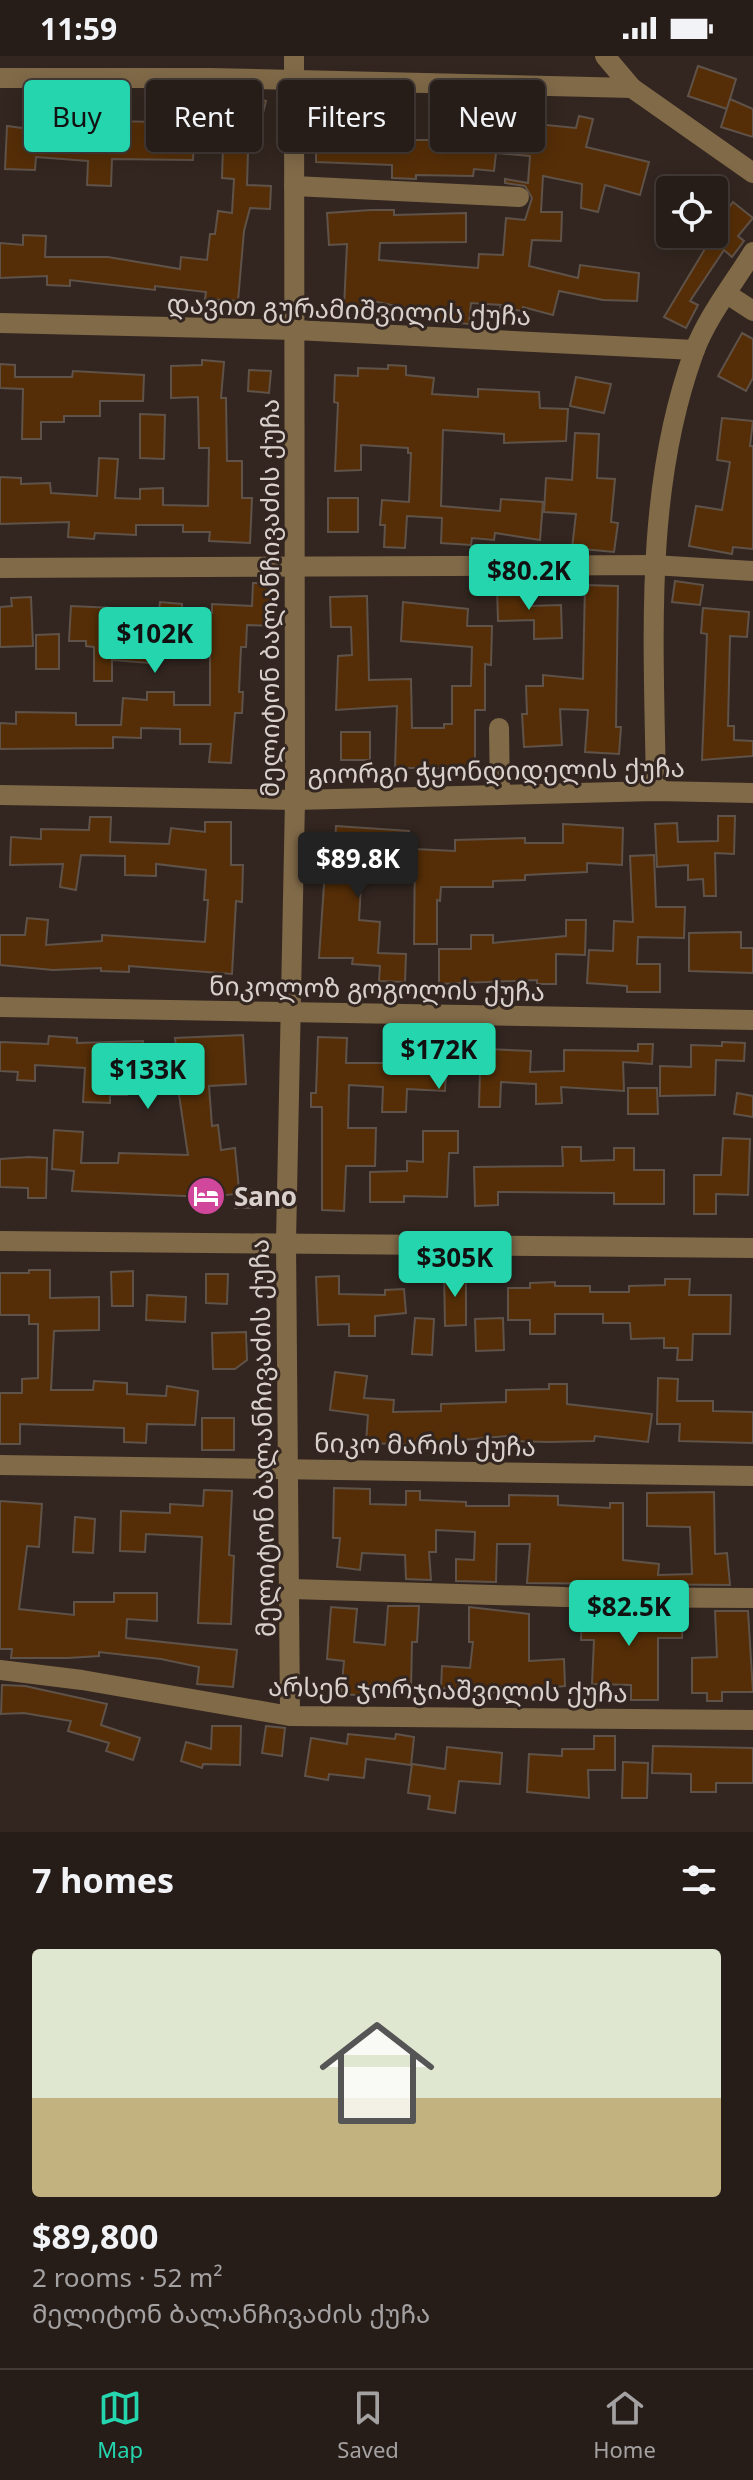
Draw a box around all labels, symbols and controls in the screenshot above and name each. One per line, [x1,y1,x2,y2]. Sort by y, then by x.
text: 11:59 [40,8,117,49]
chip: Buy [24,80,130,152]
chip: Rent [146,80,262,152]
chip: Filters [278,80,414,152]
chip: New [430,80,545,152]
map controls [656,176,728,248]
button: locate [656,176,728,248]
street label: დავით გურამიშვილის ქუჩა [166,285,532,333]
street label: მელიტონ ბალანჩივაძის ქუჩა [251,399,287,797]
pin: $80.2K [464,544,594,612]
text: $80.2K [487,552,571,588]
pin: $102K [99,607,211,675]
text: $102K [117,615,193,651]
street label: გიორგი ჭყონდიდელის ქუჩა [307,749,685,791]
pin: $89.8K [293,832,423,900]
text: $89.8K [316,840,400,876]
street label: ნიკოლოზ გოგოლის ქუჩა [209,967,545,1009]
pin: $172K [383,1023,495,1091]
text: $172K [401,1031,477,1067]
pin: $133K [92,1043,204,1111]
text: $133K [110,1051,186,1087]
hotel icon: Sano [185,1175,227,1217]
place label: Sano [234,1178,297,1214]
pin: $305K [399,1231,511,1299]
street label: მელიტონ ბალანჩივაძის ქუჩა [241,1239,283,1637]
text: $305K [417,1239,493,1275]
street label: ნიკო მარის ქუჩა [314,1424,536,1464]
pin: $82.5K [564,1580,694,1648]
text: $82.5K [587,1588,671,1624]
street label: არსენ ჯორჯიაშვილის ქუჩა [268,1668,628,1710]
text: 7 homes [32,1857,174,1903]
icon: filters [677,1858,721,1902]
icon: home [305,2001,449,2145]
text: $89,800 [32,2213,158,2259]
text: 2 rooms · 52 m² [32,2259,222,2295]
text: მელიტონ ბალანჩივაძის ქუჩა [32,2295,430,2331]
tab: Map [97,2386,143,2464]
tab: Saved [337,2386,399,2464]
tab: Home [593,2386,656,2464]

